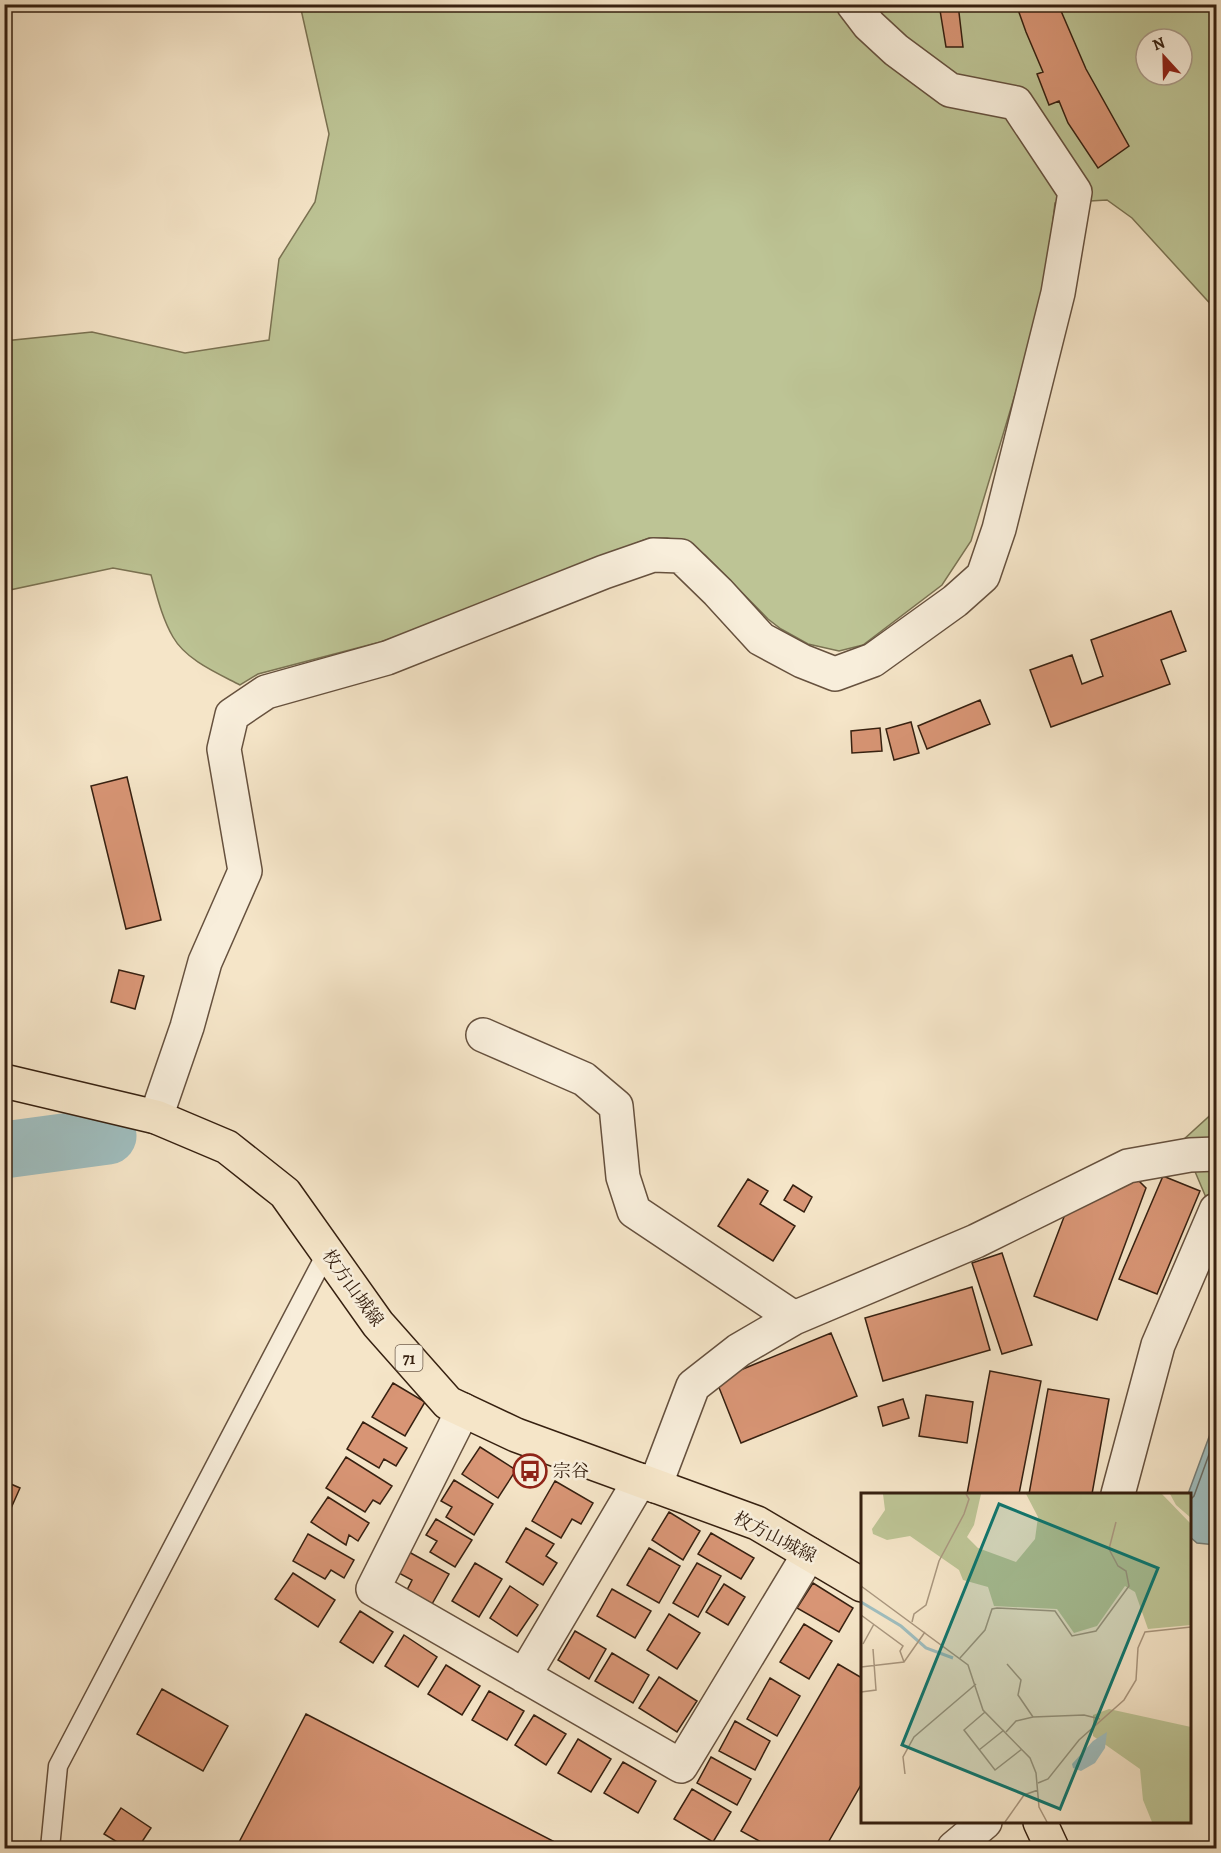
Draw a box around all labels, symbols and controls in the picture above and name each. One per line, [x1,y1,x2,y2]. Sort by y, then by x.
north arrow [1134,27,1194,87]
text: N [1149,32,1169,56]
street label: 枚方山城線 [317,1245,389,1331]
road number: 71 [396,1345,422,1371]
bus stop icon: 宗谷 [512,1453,548,1489]
place label: 宗谷 [553,1459,589,1483]
inset map [861,1493,1191,1823]
street label: 枚方山城線 [729,1506,821,1568]

